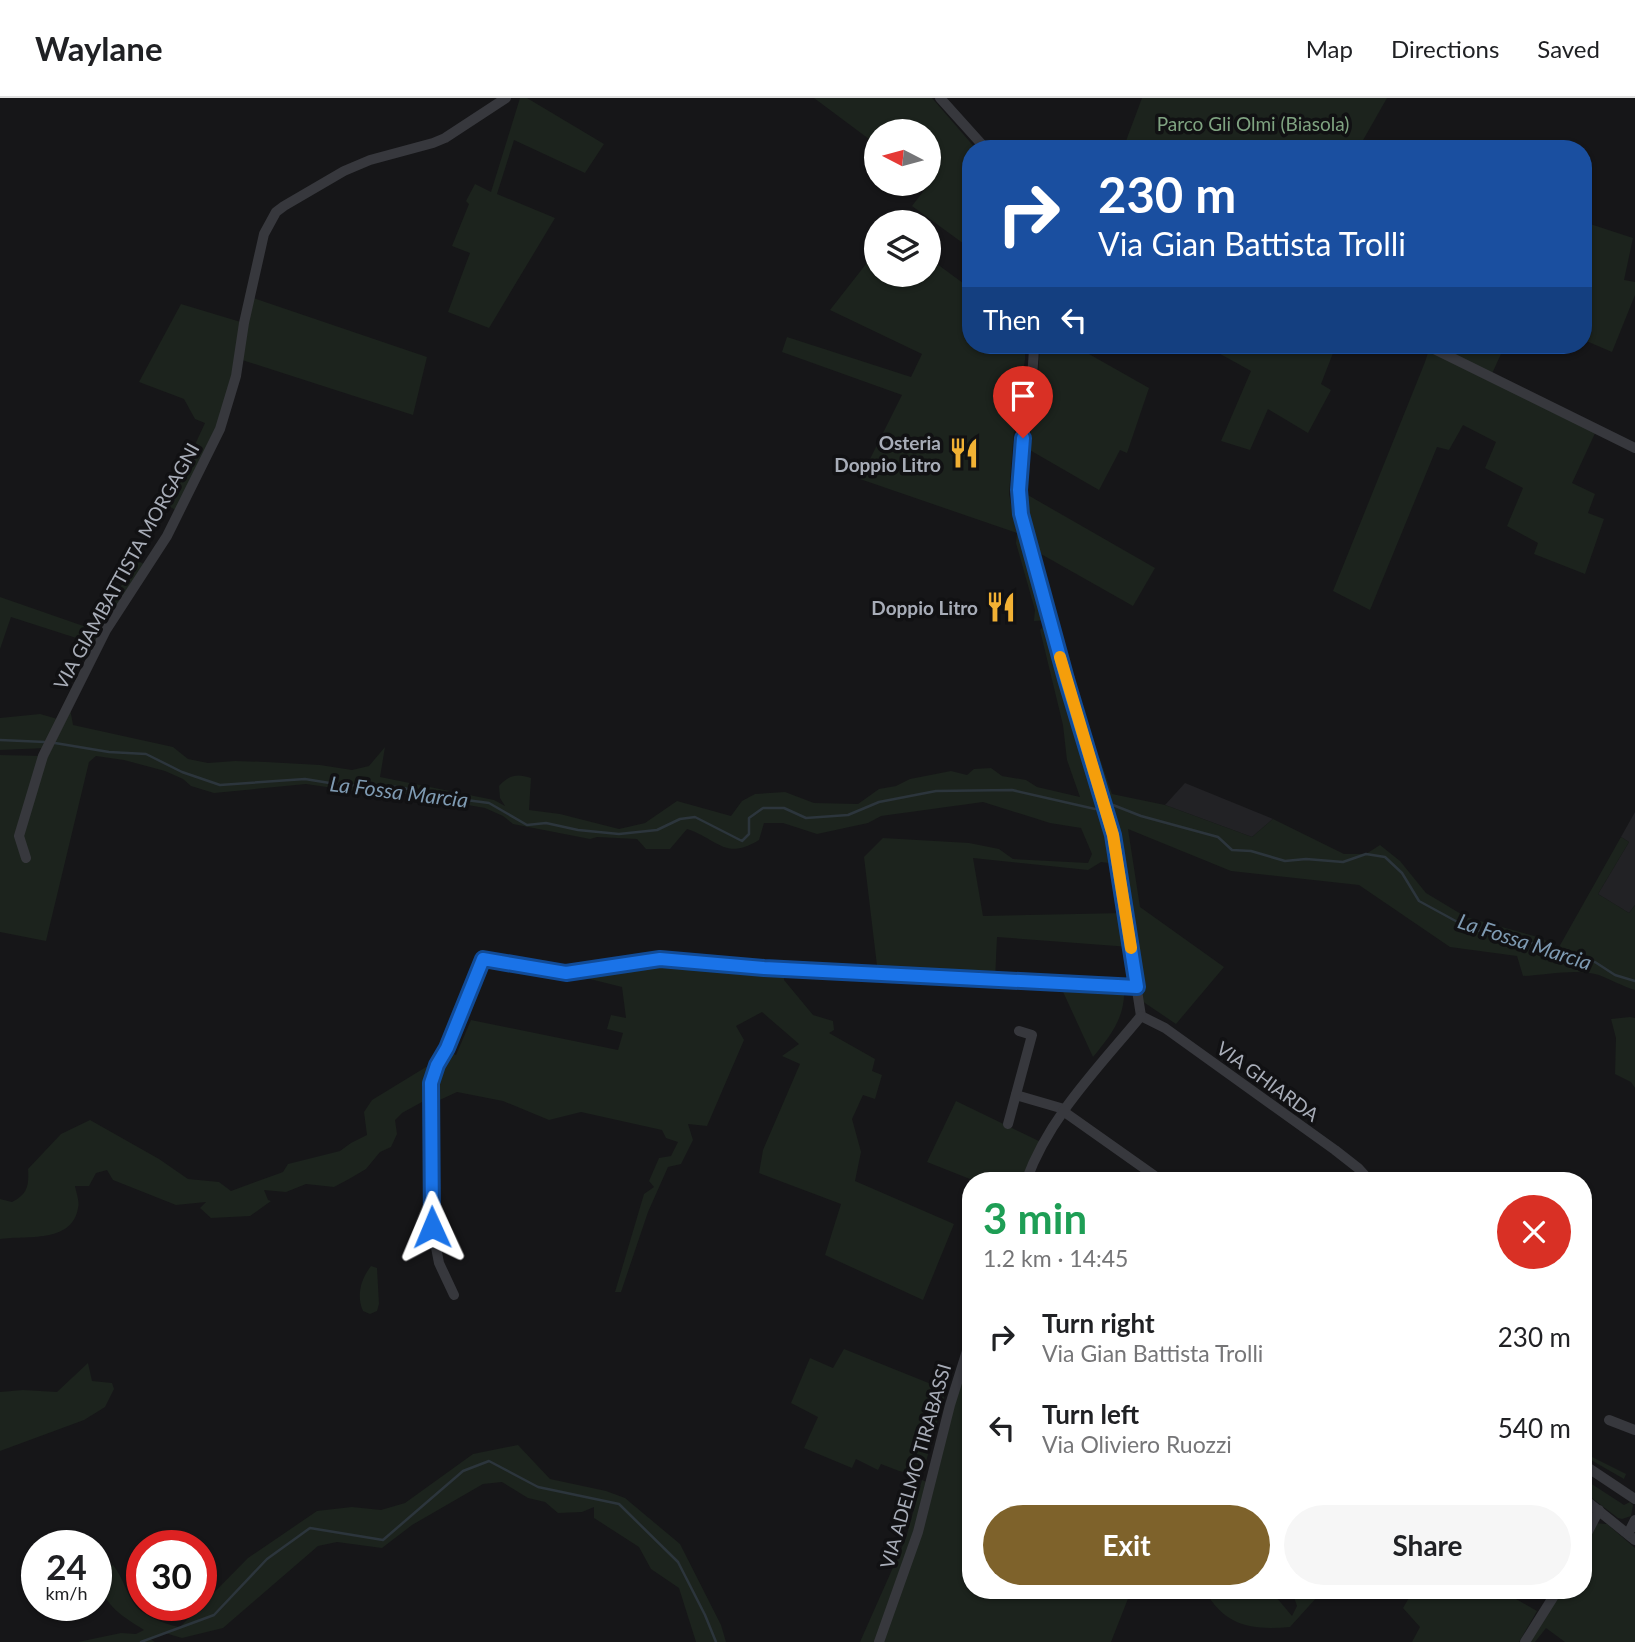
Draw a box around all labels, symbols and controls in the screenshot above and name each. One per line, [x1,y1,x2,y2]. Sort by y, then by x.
text: Waylane [35,28,163,68]
text: Map [1306,34,1353,63]
text: Directions [1391,34,1499,63]
text: Saved [1537,34,1600,63]
park label: Parco Gli Olmi (Biasola) [1157,112,1349,135]
north arrow [864,119,942,196]
map controls [864,119,941,287]
text: 230 m [1098,165,1236,223]
icon: right [983,168,1074,259]
button: layers [864,210,941,287]
text: Via Gian Battista Trolli [1098,224,1406,263]
icon: left [1055,301,1093,339]
text: Then [983,304,1041,336]
pin [993,366,1053,438]
icon: arrive [1004,377,1042,415]
place label: Osteria Doppio Litro [834,431,941,476]
restaurant icon: Osteria Doppio Litro [947,436,981,470]
street label: VIA GIAMBATTISTA MORGAGNI [48,439,204,693]
restaurant icon: Doppio Litro [984,590,1018,624]
place label: Doppio Litro [871,596,978,619]
water label: La Fossa Marcia [328,770,470,812]
water label: La Fossa Marcia [1455,908,1595,974]
street label: VIA GHIARDA [1212,1036,1324,1126]
position arrow [395,1190,469,1264]
text: 3 min [983,1193,1087,1243]
button: close [1497,1195,1571,1269]
text: 1.2 km · 14:45 [983,1244,1128,1272]
text: Turn right [1042,1307,1155,1339]
icon: right [983,1318,1021,1356]
text: 230 m [1498,1321,1571,1353]
text: Via Gian Battista Trolli [1042,1339,1263,1367]
street label: VIA ADELMO TIRABASSI [875,1361,955,1571]
text: Turn left [1042,1398,1139,1430]
icon: left [983,1409,1021,1447]
text: 540 m [1498,1412,1571,1444]
text: Via Oliviero Ruozzi [1042,1430,1232,1458]
button: Exit [983,1505,1270,1585]
button: Share [1284,1505,1571,1585]
speed limit sign: 30 [126,1530,217,1621]
text: 24 [46,1545,87,1587]
text: km/h [45,1582,88,1604]

